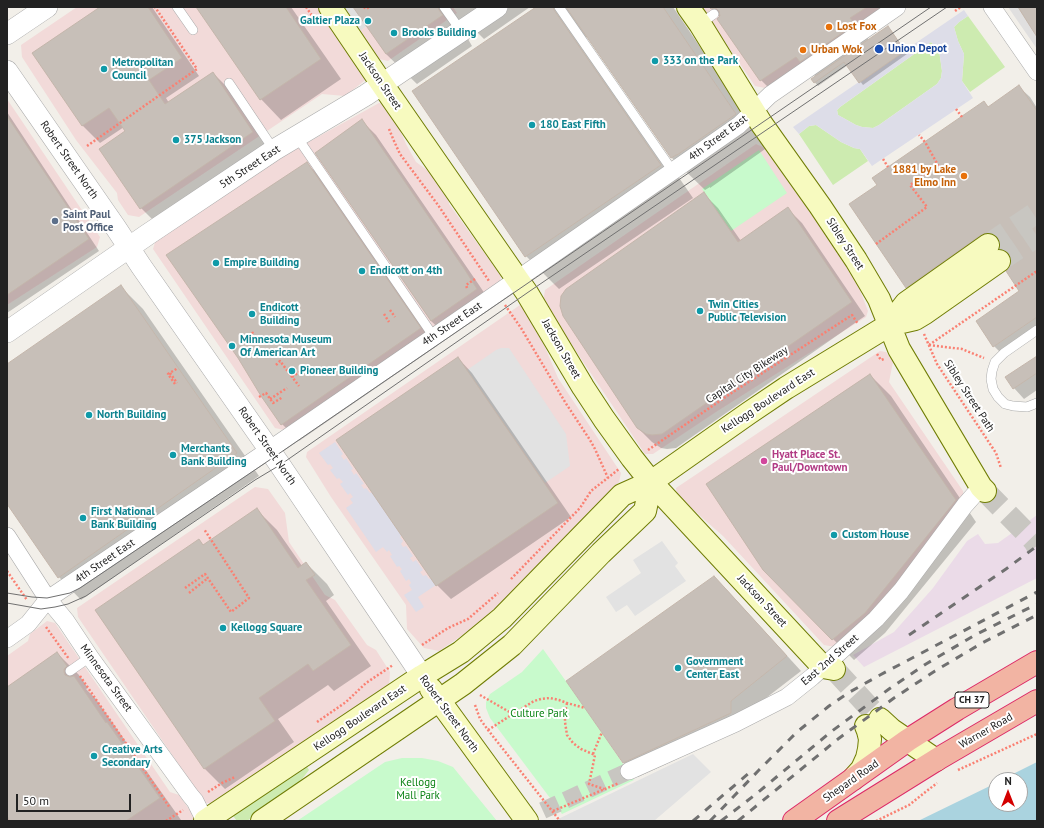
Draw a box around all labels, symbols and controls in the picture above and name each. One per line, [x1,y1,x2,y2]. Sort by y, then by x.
place label: Galtier Plaza [300,14,360,28]
marker: Galtier Plaza [363,16,373,26]
place label: Lost Fox [837,20,876,34]
marker: Lost Fox [824,22,834,32]
place label: Brooks Building [402,26,476,40]
marker: Brooks Building [389,28,399,38]
place label: Union Depot [888,42,947,56]
place label: Urban Wok [811,43,862,57]
marker: Union Depot [873,43,885,55]
marker: Urban Wok [798,45,808,55]
street label: Jackson Street [356,50,404,112]
place label: 333 on the Park [663,54,738,68]
place label: Metropolitan Council [112,56,173,82]
marker: 333 on the Park [650,56,660,66]
marker: Metropolitan Council [99,64,109,74]
street label: 4th Street East [686,112,750,164]
street label: Robert Street North [37,118,101,202]
place label: 180 East Fifth [540,118,606,132]
marker: 180 East Fifth [527,120,537,130]
place label: 375 Jackson [184,133,241,147]
marker: 375 Jackson [171,135,181,145]
street label: 5th Street East [217,143,283,191]
place label: 1881 by Lake Elmo Inn [892,163,956,189]
marker: 1881 by Lake Elmo Inn [959,171,969,181]
place label: Saint Paul Post Office [63,208,113,234]
street label: Sibley Street [823,215,867,273]
marker: Saint Paul Post Office [50,216,60,226]
place label: Empire Building [224,256,299,270]
marker: Empire Building [211,258,221,268]
place label: Endicott on 4th [370,264,442,278]
marker: Endicott on 4th [357,266,367,276]
place label: Twin Cities Public Television [708,298,786,324]
street label: 4th Street East [420,299,484,349]
place label: Endicott Building [260,301,299,327]
marker: Twin Cities Public Television [695,306,705,316]
marker: Endicott Building [247,309,257,319]
street label: Jackson Street [539,317,583,381]
place label: Minnesota Museum Of American Art [240,333,332,359]
marker: Minnesota Museum Of American Art [227,341,237,351]
street label: Capital City Bikeway [703,343,791,407]
street label: Sibley Street Path [941,357,997,435]
place label: Pioneer Building [300,364,378,378]
marker: Pioneer Building [287,366,297,376]
street label: Kellogg Boulevard East [719,366,817,436]
street label: Robert Street North [235,404,299,488]
place label: North Building [97,408,166,422]
marker: North Building [84,410,94,420]
place label: Merchants Bank Building [181,442,247,468]
place label: Hyatt Place St. Paul/Downtown [772,448,847,474]
marker: Merchants Bank Building [168,450,178,460]
marker: Hyatt Place St. Paul/Downtown [759,456,769,466]
place label: First National Bank Building [91,505,157,531]
marker: First National Bank Building [78,513,88,523]
place label: Custom House [842,528,909,542]
marker: Custom House [829,530,839,540]
street label: 4th Street East [73,536,137,586]
street label: Jackson Street [735,572,789,630]
place label: Kellogg Square [231,621,302,635]
marker: Kellogg Square [218,623,228,633]
street label: East 2nd Street [799,632,861,688]
street label: Minnesota Street [77,642,135,714]
place label: Government Center East [686,655,743,681]
marker: Government Center East [673,663,683,673]
street label: Robert Street North [417,673,481,755]
street label: Kellogg Boulevard East [311,682,409,754]
road number: CH 37 [955,692,989,708]
park label: Culture Park [510,707,568,721]
street label: Warner Road [957,710,1015,752]
place label: Creative Arts Secondary [102,743,163,769]
marker: Creative Arts Secondary [89,751,99,761]
street label: Shepard Road [821,757,881,805]
north arrow [988,772,1028,812]
text: N [1004,774,1012,788]
park label: Kellogg Mall Park [396,776,440,802]
scale bar [18,786,133,812]
text: 50 m [23,793,49,808]

